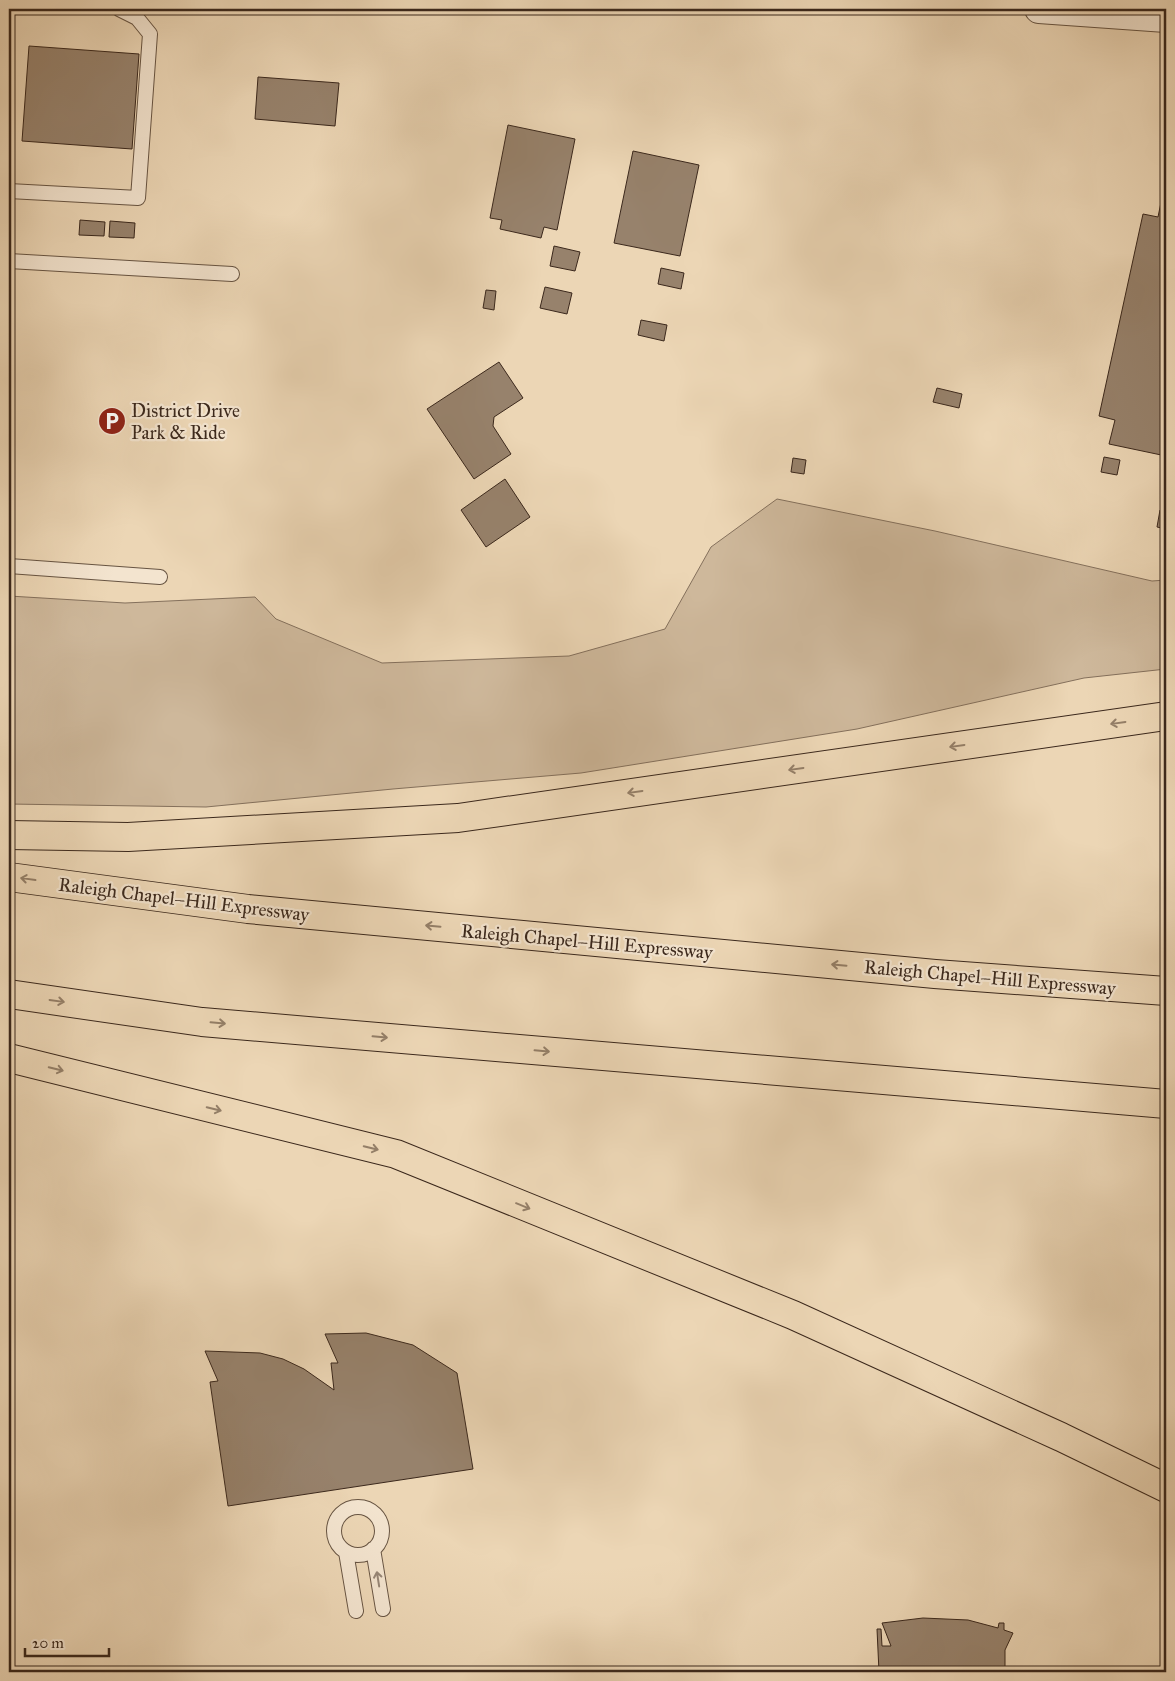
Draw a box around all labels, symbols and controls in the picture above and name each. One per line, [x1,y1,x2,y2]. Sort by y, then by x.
place label: District Drive Park & Ride [131,399,240,444]
parking icon: District Drive Park & Ride [97,406,127,436]
one-way arrow [1110,718,1126,728]
one-way arrow [949,741,965,751]
one-way arrow [789,764,805,774]
one-way arrow [628,787,644,797]
street label: Raleigh Chapel–Hill Expressway [57,873,312,927]
one-way arrow [21,874,37,884]
street label: Raleigh Chapel–Hill Expressway [460,919,715,965]
one-way arrow [425,922,441,931]
street label: Raleigh Chapel–Hill Expressway [863,955,1118,1001]
one-way arrow [831,960,847,969]
one-way arrow [49,996,65,1006]
one-way arrow [210,1019,226,1028]
one-way arrow [372,1032,388,1042]
one-way arrow [533,1046,549,1056]
one-way arrow [48,1065,64,1074]
one-way arrow [205,1104,221,1114]
one-way arrow [363,1144,379,1153]
one-way arrow [515,1201,530,1211]
one-way arrow [373,1572,383,1588]
scale bar [25,1626,109,1658]
text: 20 m [32,1634,64,1652]

